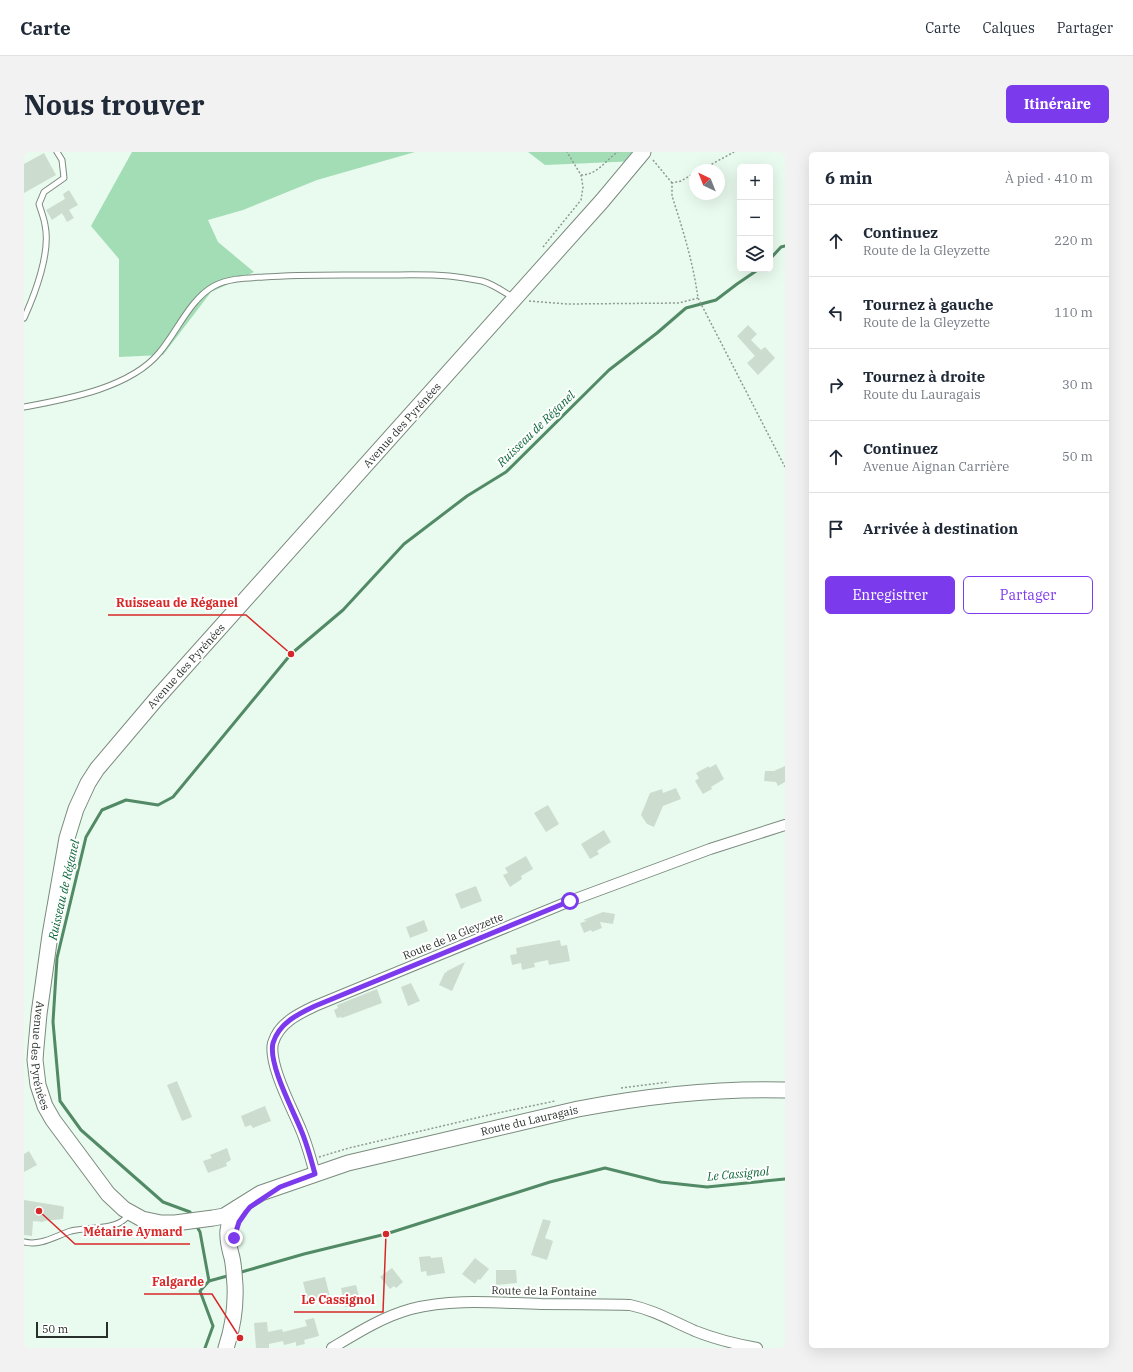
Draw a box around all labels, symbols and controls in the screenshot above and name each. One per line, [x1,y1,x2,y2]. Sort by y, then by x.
text: Carte [20,16,71,40]
text: Carte [925,19,961,37]
text: Calques [983,19,1035,37]
text: Partager [1057,19,1113,37]
button: Itinéraire [1006,85,1109,123]
text: Nous trouver [24,86,205,123]
north arrow [689,164,725,200]
map controls [737,164,773,272]
button: + [737,164,773,200]
text: 6 min [825,167,873,189]
text: À pied · 410 m [1005,170,1093,187]
button: − [737,200,773,236]
text: Continuez [863,223,938,242]
icon: ahead [825,230,847,252]
text: 220 m [1054,232,1093,249]
button: layers [737,236,773,272]
text: Route de la Gleyzette [863,242,990,259]
text: Tournez à gauche [863,295,994,314]
icon: left [825,302,847,324]
text: 110 m [1054,304,1093,321]
text: Route de la Gleyzette [863,314,990,331]
text: Tournez à droite [863,367,985,386]
icon: right [825,374,847,396]
text: 30 m [1062,376,1093,393]
street label: Avenue des Pyrénées [360,380,444,470]
text: Route du Lauragais [863,386,981,403]
water label: Ruisseau de Réganel [493,387,578,470]
text: Continuez [863,439,938,458]
icon: ahead [825,446,847,468]
text: 50 m [1062,448,1093,465]
text: Avenue Aignan Carrière [863,458,1009,475]
icon: arrive [825,518,847,540]
text: Arrivée à destination [863,519,1018,538]
button: Enregistrer [825,576,955,614]
button: Partager [963,576,1093,614]
callout: Ruisseau de Réganel [108,591,246,615]
text: Ruisseau de Réganel [116,595,238,610]
street label: Avenue des Pyrénées [144,621,228,711]
water label: Ruisseau de Réganel [44,838,82,942]
route start [561,892,579,910]
street label: Route de la Gleyzette [401,909,506,963]
street label: Avenue des Pyrénées [28,1000,53,1113]
street label: Route du Lauragais [479,1102,579,1139]
water label: Le Cassignol [705,1163,770,1184]
callout: Métairie Aymard [75,1220,190,1244]
text: Métairie Aymard [83,1224,183,1239]
route end [225,1229,243,1247]
callout: Falgarde [144,1270,212,1294]
text: Falgarde [152,1274,204,1289]
street label: Route de la Fontaine [491,1283,597,1299]
callout: Le Cassignol [294,1288,383,1312]
text: Le Cassignol [301,1292,375,1307]
scale bar [36,1320,108,1339]
text: 50 m [42,1322,68,1336]

